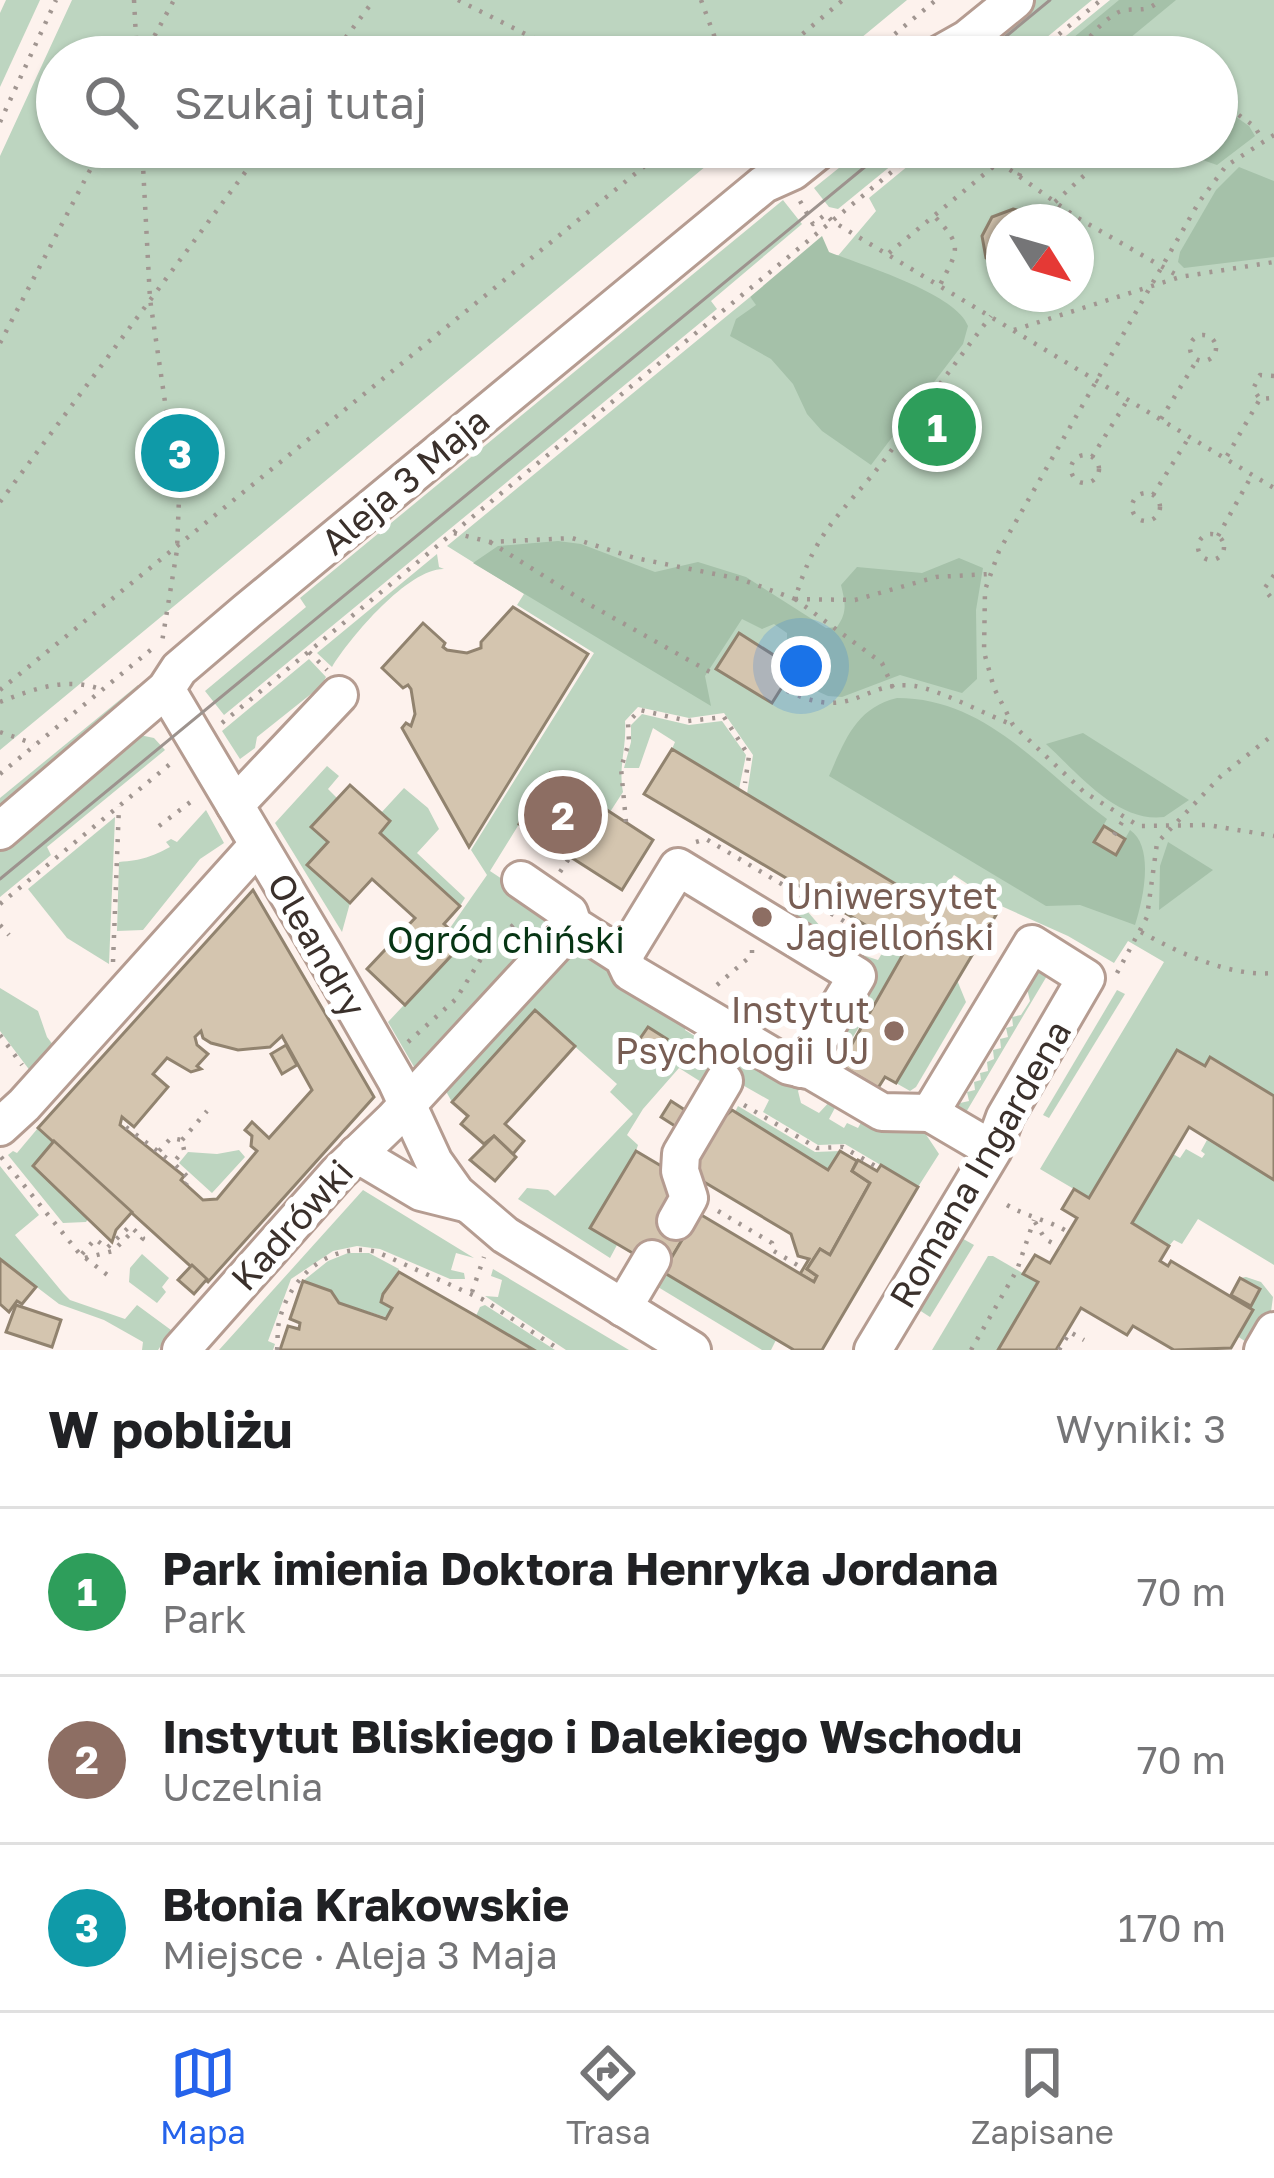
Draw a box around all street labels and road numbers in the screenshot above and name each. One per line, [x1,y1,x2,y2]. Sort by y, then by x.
street label: Aleja 3 Maja [312,398,497,563]
street label: Oleandry [259,865,376,1024]
street label: Romana Ingardena [880,1012,1079,1315]
street label: Kadrówki [222,1150,361,1299]

